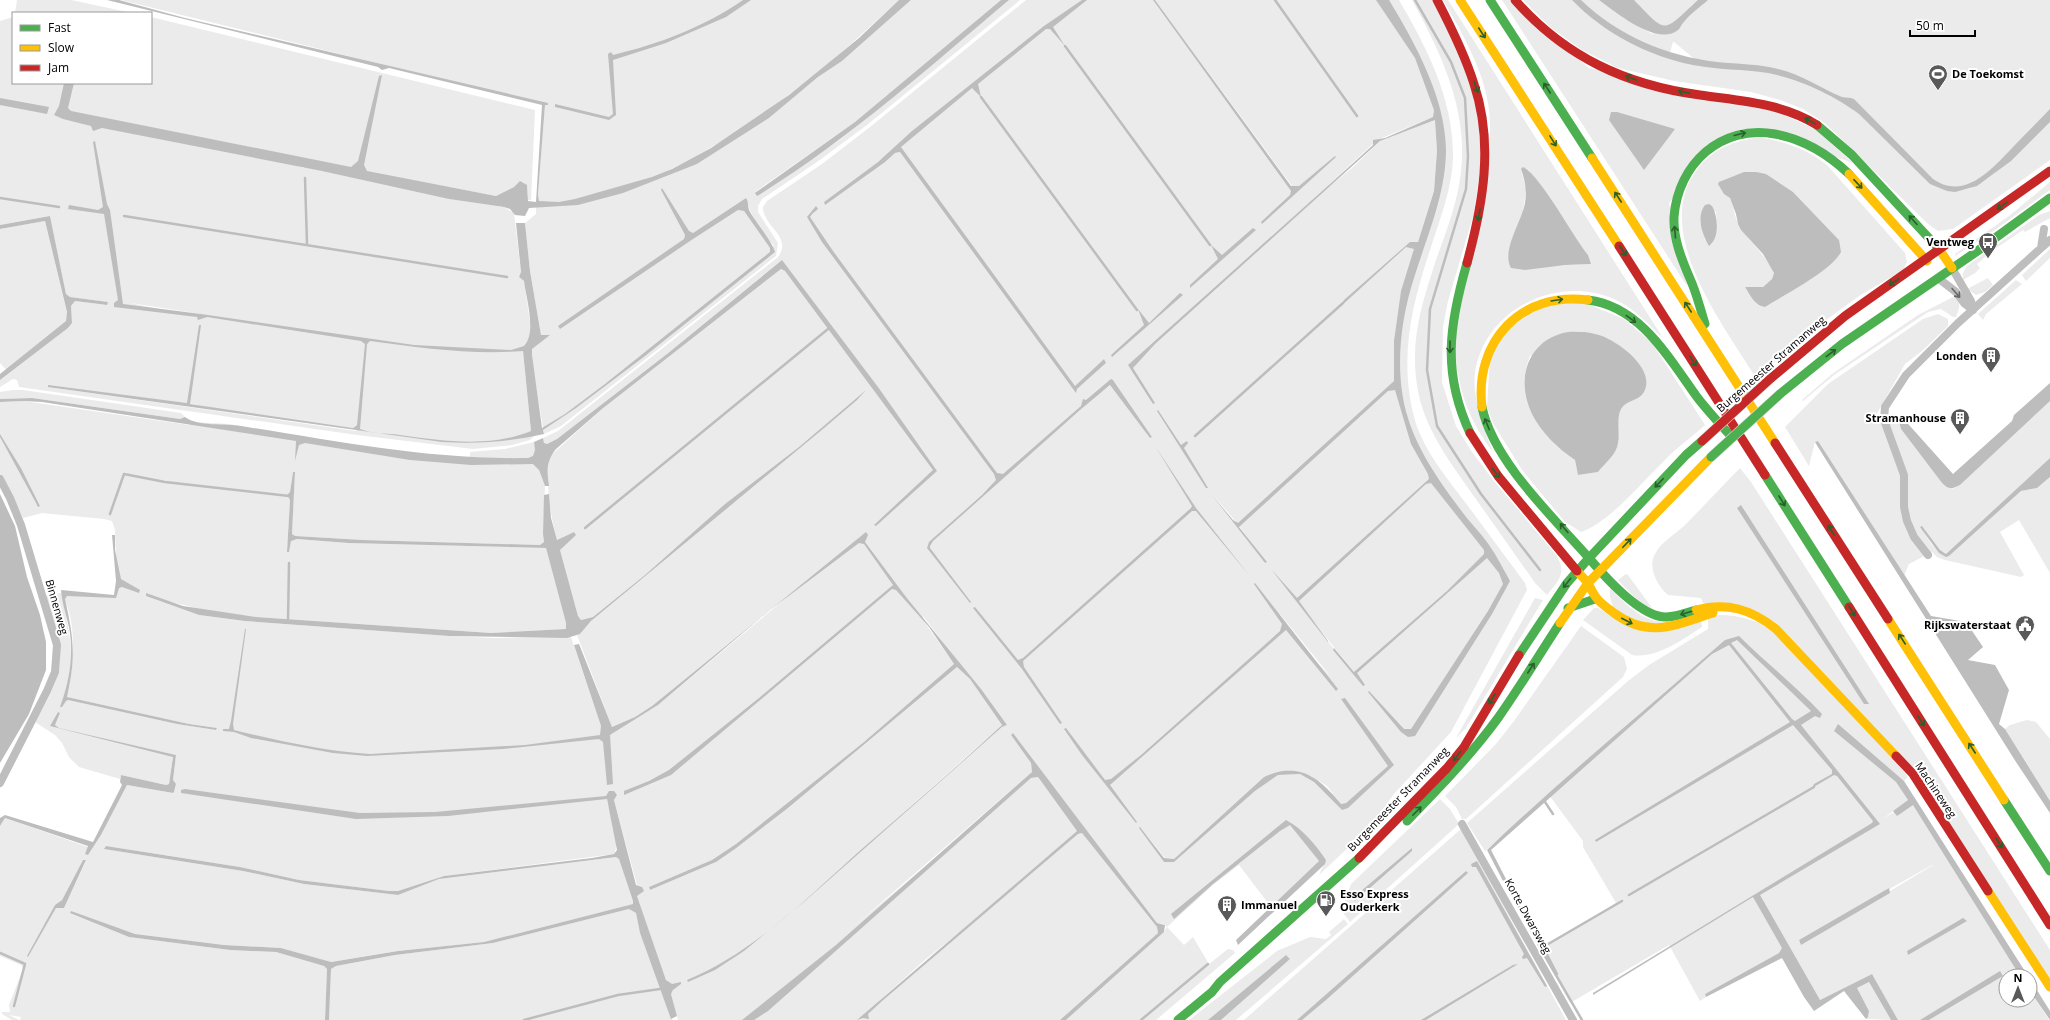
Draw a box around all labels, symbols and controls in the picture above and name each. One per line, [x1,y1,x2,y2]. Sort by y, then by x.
legend [12,12,152,84]
scale bar [1910,12,1975,38]
text: 50 m [1916,17,1944,34]
text: Fast [48,19,71,36]
one-way arrow [1478,27,1486,38]
text: Slow [48,39,75,56]
text: Jam [47,59,69,76]
sports icon: De Toekomst [1927,63,1949,91]
place label: De Toekomst [1952,66,2024,81]
one-way arrow [1625,74,1637,82]
one-way arrow [1473,80,1481,92]
one-way arrow [1543,83,1551,94]
one-way arrow [1678,88,1691,96]
one-way arrow [1804,117,1816,125]
one-way arrow [1733,130,1746,138]
one-way arrow [1550,135,1558,147]
one-way arrow [1853,178,1862,189]
one-way arrow [1613,192,1622,203]
one-way arrow [1997,202,2008,210]
one-way arrow [1475,208,1483,221]
one-way arrow [1909,215,1918,225]
one-way arrow [1671,226,1679,239]
bus stop icon: Ventweg [1977,231,1999,259]
place label: Ventweg [1926,234,1975,249]
one-way arrow [1619,245,1627,256]
one-way arrow [1889,278,1900,286]
one-way arrow [1951,288,1960,298]
one-way arrow [1550,296,1563,304]
one-way arrow [1684,301,1693,312]
street label: Burgemeester Stramanweg [1713,312,1828,415]
one-way arrow [1626,315,1637,323]
one-way arrow [1446,340,1454,353]
building icon: Londen [1980,345,2002,373]
one-way arrow [1826,348,1837,357]
place label: Londen [1936,348,1977,363]
one-way arrow [1689,355,1697,367]
building icon: Stramanhouse [1949,407,1971,435]
place label: Stramanhouse [1866,410,1946,425]
one-way arrow [1483,418,1491,430]
one-way arrow [1491,467,1500,478]
one-way arrow [1654,478,1663,488]
one-way arrow [1778,495,1786,506]
one-way arrow [1559,523,1568,534]
one-way arrow [1827,524,1835,535]
one-way arrow [1622,538,1631,548]
street label: Binnenweg [42,577,73,636]
one-way arrow [1563,578,1572,589]
one-way arrow [1848,605,1856,617]
one-way arrow [1680,610,1693,617]
public building icon: Rijkswaterstaat [2014,614,2036,642]
place label: Rijkswaterstaat [1924,617,2011,632]
one-way arrow [1620,618,1632,626]
one-way arrow [1897,633,1906,644]
one-way arrow [1527,662,1535,674]
one-way arrow [1488,693,1496,705]
one-way arrow [1918,715,1926,727]
one-way arrow [1967,742,1975,754]
street label: Burgemeester Stramanweg [1344,743,1452,854]
one-way arrow [1453,751,1461,762]
street label: Machineweg [1912,759,1961,821]
one-way arrow [1412,806,1422,816]
one-way arrow [1995,837,2003,849]
street label: Korte Dwarsweg [1502,875,1555,956]
place label: Esso Express Ouderkerk [1340,886,1409,914]
fuel station icon: Esso Express Ouderkerk [1315,889,1337,917]
building icon: Immanuel [1216,894,1238,922]
place label: Immanuel [1241,897,1297,912]
north arrow [1998,968,2038,1008]
text: N [2014,970,2022,985]

